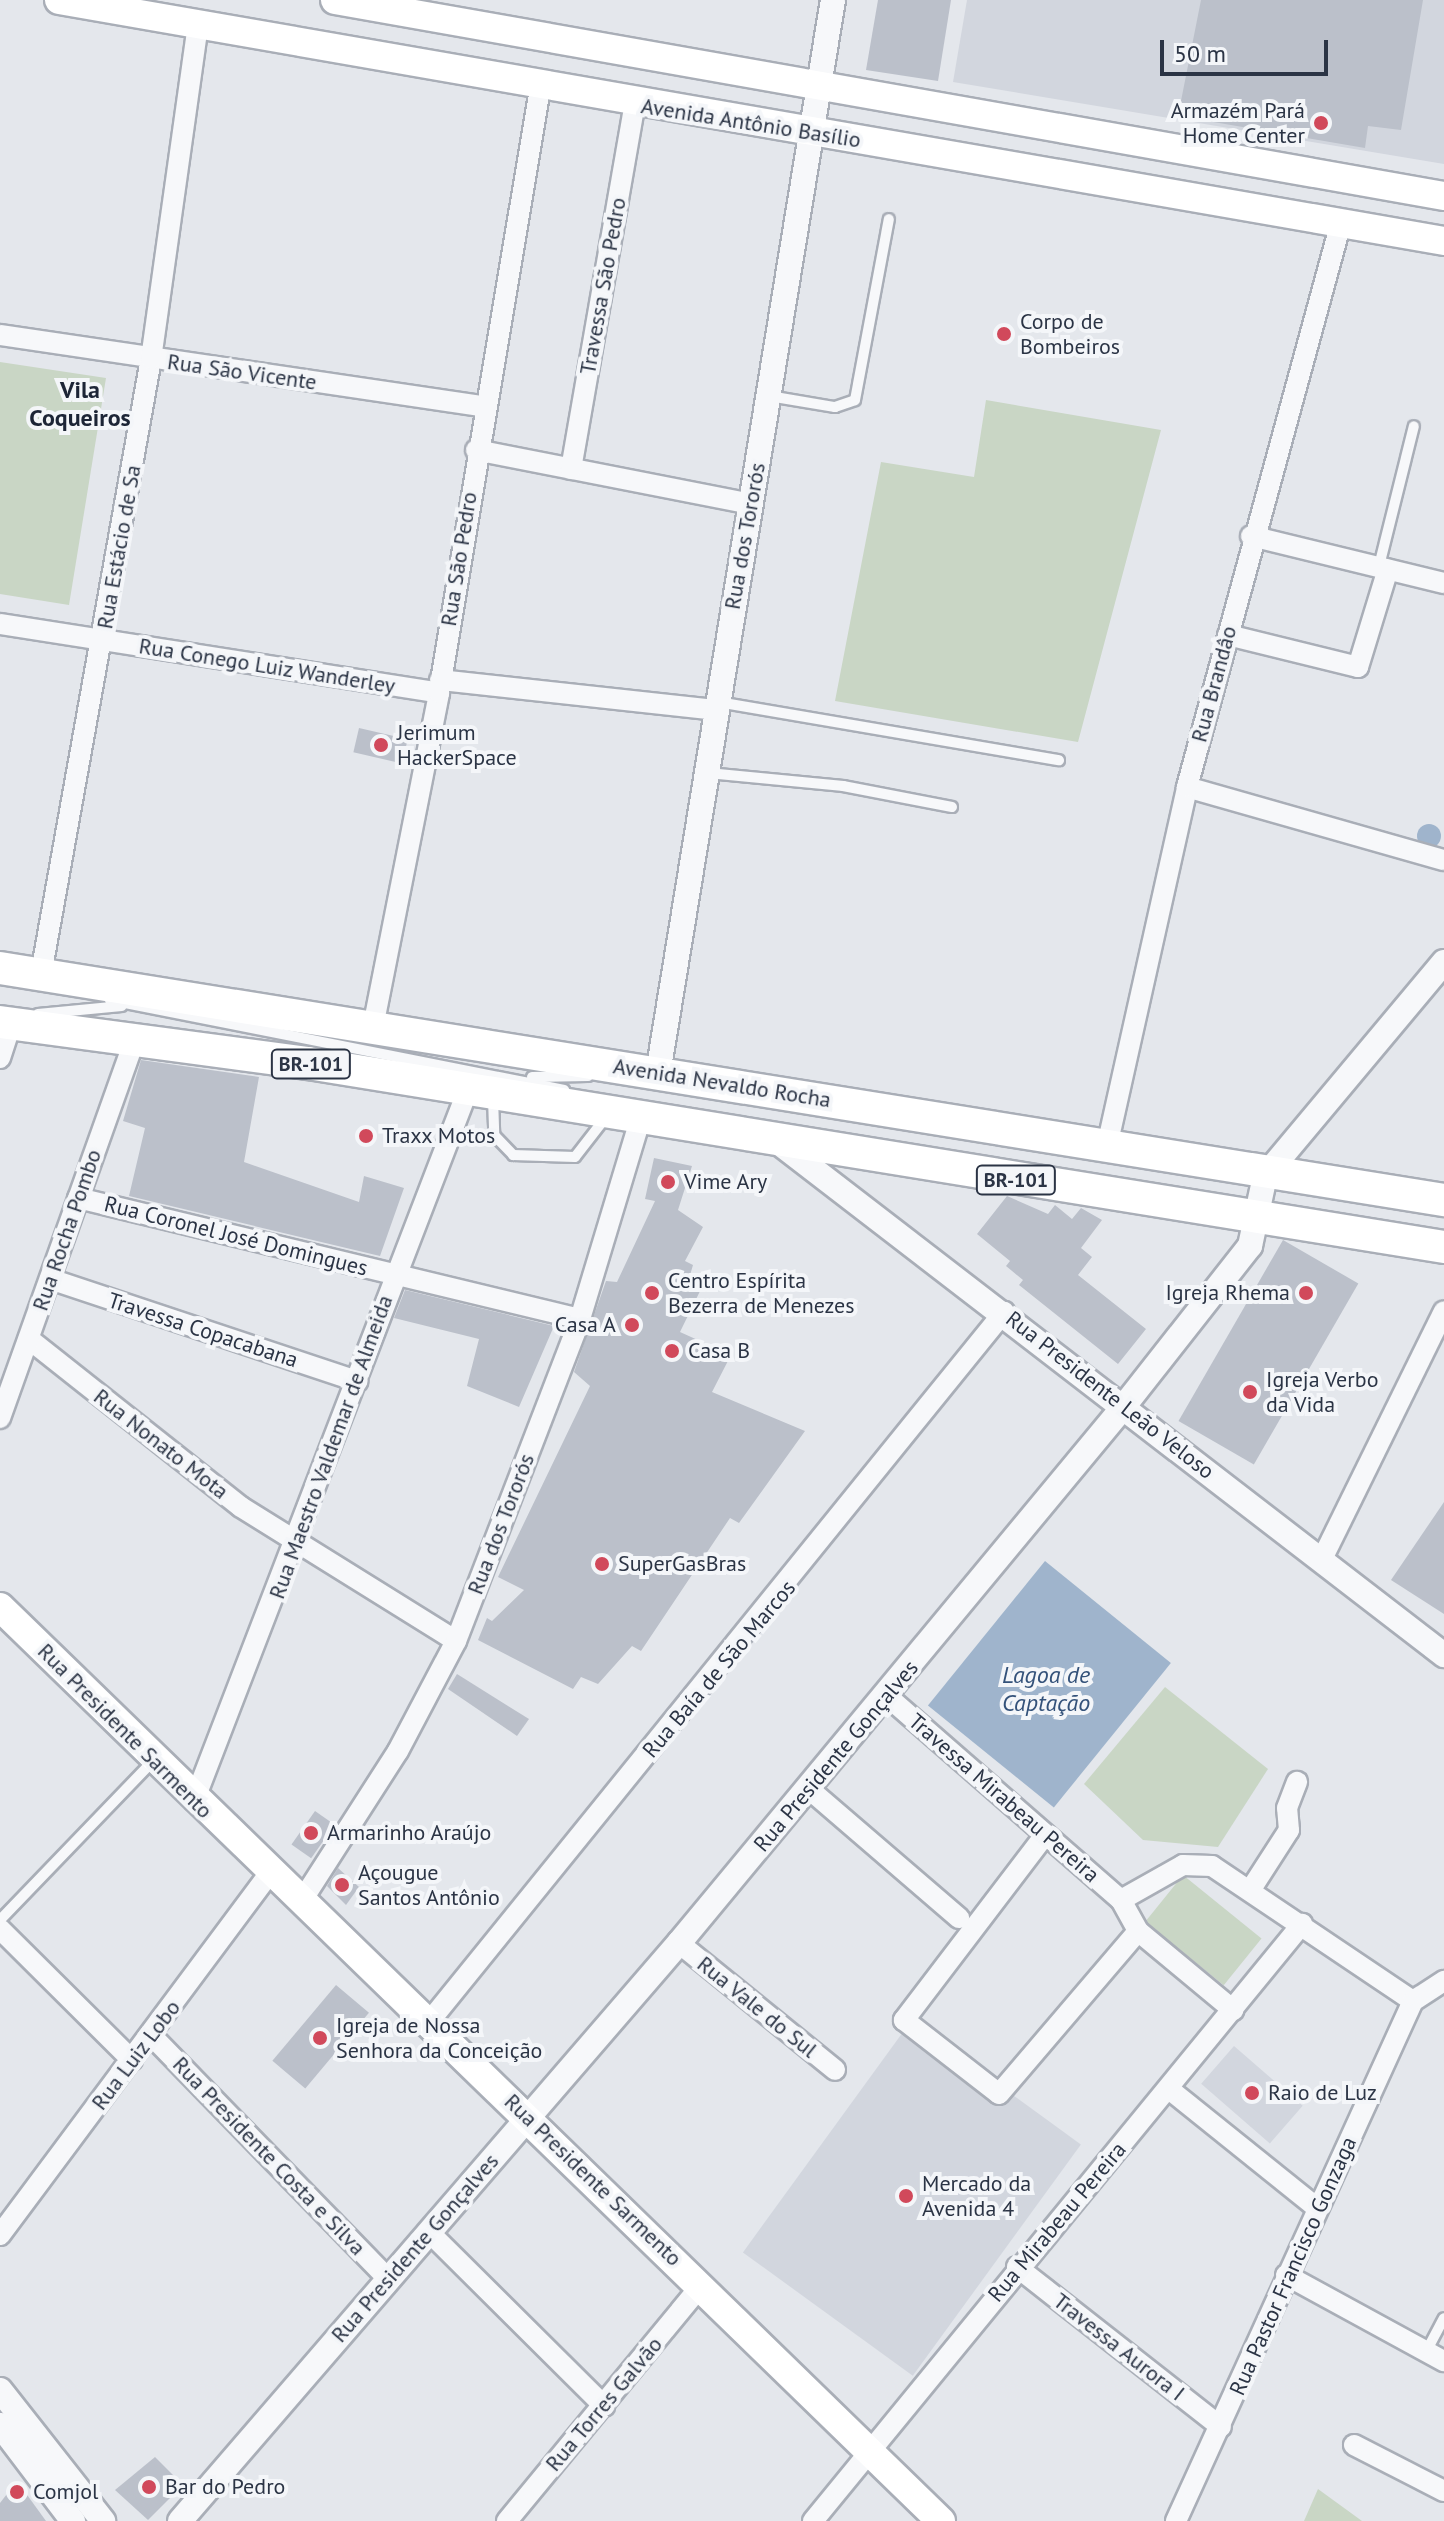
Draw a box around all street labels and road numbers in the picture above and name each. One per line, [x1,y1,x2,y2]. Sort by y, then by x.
street label: Avenida Antônio Basílio [639,93,863,153]
street label: Travessa São Pedro [574,195,632,377]
street label: Rua São Vicente [165,348,319,396]
street label: Rua dos Tororós [719,460,771,612]
street label: Rua Estácio de Sa [92,463,146,631]
street label: Rua São Pedro [435,490,483,628]
street label: Rua Brandâo [1186,623,1242,745]
street label: Rua Conego Luiz Wanderley [137,633,397,699]
road number: BR-101 [269,1048,353,1080]
street label: Avenida Nevaldo Rocha [611,1053,833,1113]
street label: Rua Rocha Pombo [27,1146,107,1314]
road number: BR-101 [974,1164,1058,1196]
street label: Rua Coronel José Domingues [102,1190,370,1282]
street label: Travessa Copacabana [105,1287,301,1373]
street label: Rua Maestro Valdemar de Almeida [263,1291,399,1603]
street label: Rua Presidente Leão Veloso [1000,1305,1220,1485]
street label: Rua Nonato Mota [88,1383,234,1505]
street label: Rua dos Tororós [462,1450,540,1598]
street label: Rua Baía de São Marcos [637,1575,801,1763]
street label: Rua Presidente Sarmento [32,1638,218,1824]
street label: Rua Presidente Gonçalves [748,1655,924,1857]
street label: Travessa Mirabeau Pereira [903,1708,1105,1888]
street label: Rua Vale do Sul [692,1951,822,2063]
street label: Rua Luiz Lobo [86,1995,186,2115]
street label: Rua Presidente Costa e Silva [167,2051,371,2261]
street label: Rua Presidente Sarmento [499,2088,687,2272]
street label: Rua Pastor Francisco Gonzaga [1224,2133,1362,2399]
street label: Rua Mirabeau Pereira [982,2137,1132,2307]
street label: Rua Presidente Gonçalves [326,2148,504,2348]
street label: Travessa Aurora I [1048,2287,1190,2407]
street label: Rua Torres Galvão [540,2331,668,2477]

